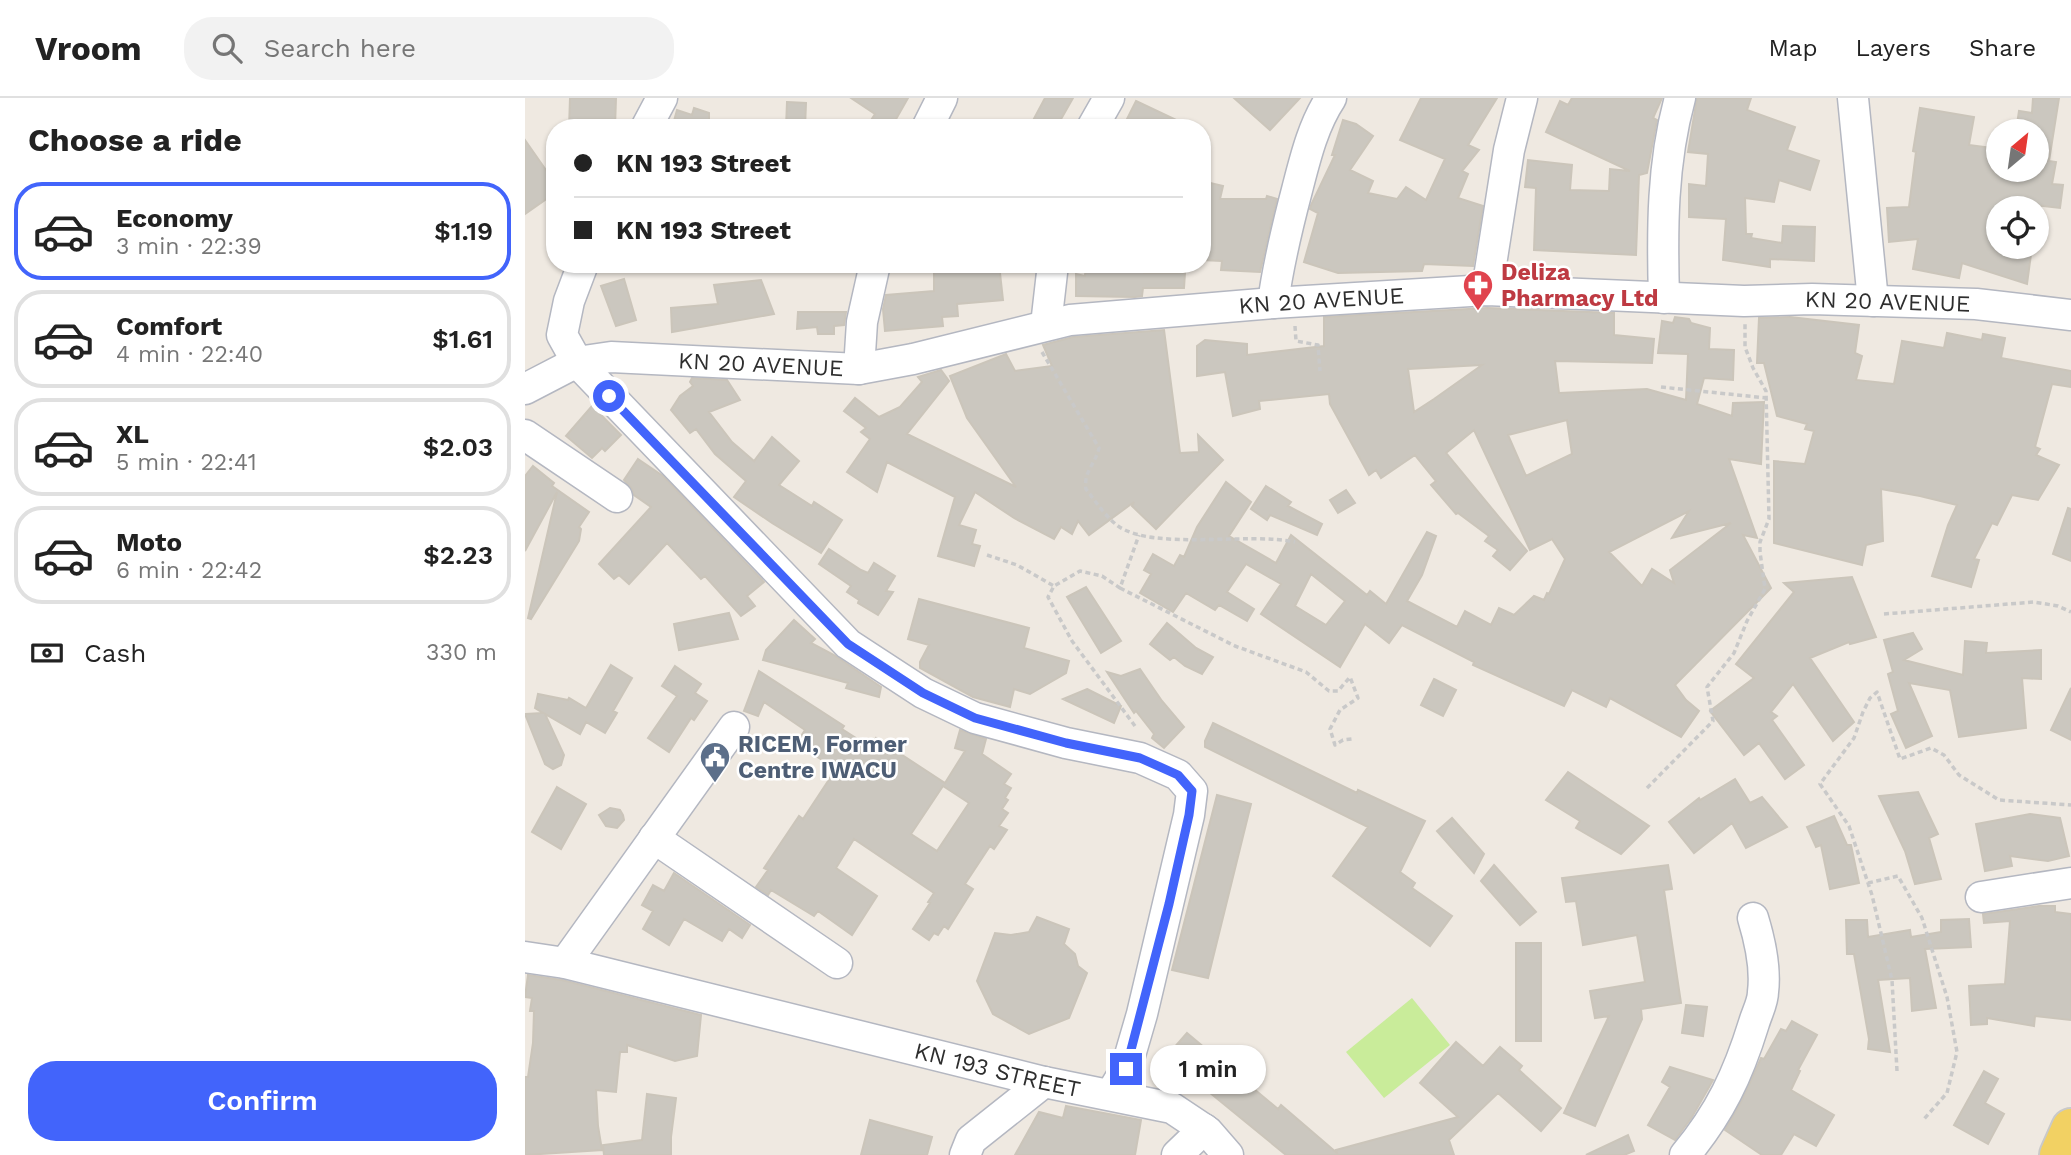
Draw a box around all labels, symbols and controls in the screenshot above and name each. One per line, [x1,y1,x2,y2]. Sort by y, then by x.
search box [184,17,674,80]
text: Vroom [35,29,142,68]
icon: search [208,29,246,67]
text: Search here [264,33,416,63]
text: Map [1769,34,1817,62]
text: Layers [1855,34,1931,62]
text: Share [1969,34,2036,62]
north arrow [1986,119,2049,182]
map controls [1986,119,2049,259]
text: Choose a ride [28,121,242,159]
text: KN 193 Street [616,148,791,178]
button: locate [1986,196,2049,259]
icon: car [32,200,95,263]
text: Economy [116,203,233,233]
text: KN 193 Street [616,215,791,245]
text: $1.19 [434,216,493,246]
text: 3 min · 22:39 [116,233,262,260]
place label: Deliza Pharmacy Ltd [1501,259,1658,312]
pharmacy icon: Deliza Pharmacy Ltd [1461,268,1495,312]
street label: KN 20 AVENUE [1237,282,1405,319]
street label: KN 20 AVENUE [1804,285,1971,317]
icon: car [32,308,95,371]
text: Comfort [116,311,222,341]
text: $1.61 [432,324,493,354]
text: 4 min · 22:40 [116,341,263,368]
street label: KN 20 AVENUE [677,347,844,382]
route start [593,380,625,412]
icon: car [32,416,95,479]
text: XL [116,419,149,449]
text: $2.03 [423,432,493,462]
text: 5 min · 22:41 [116,449,257,476]
icon: car [32,524,95,587]
text: Moto [116,527,182,557]
text: $2.23 [423,540,493,570]
text: 6 min · 22:42 [116,557,262,584]
icon: cash [28,634,66,672]
text: Cash [84,638,146,668]
text: 330 m [426,639,497,666]
place label: RICEM, Former Centre IWACU [738,731,907,784]
public building icon: RICEM, Former Centre IWACU [698,740,732,784]
street label: KN 193 STREET [912,1037,1083,1103]
callout: 1 min [1151,1044,1266,1094]
route end [1110,1053,1142,1085]
text: 1 min [1178,1056,1238,1083]
button: Confirm [28,1061,497,1141]

